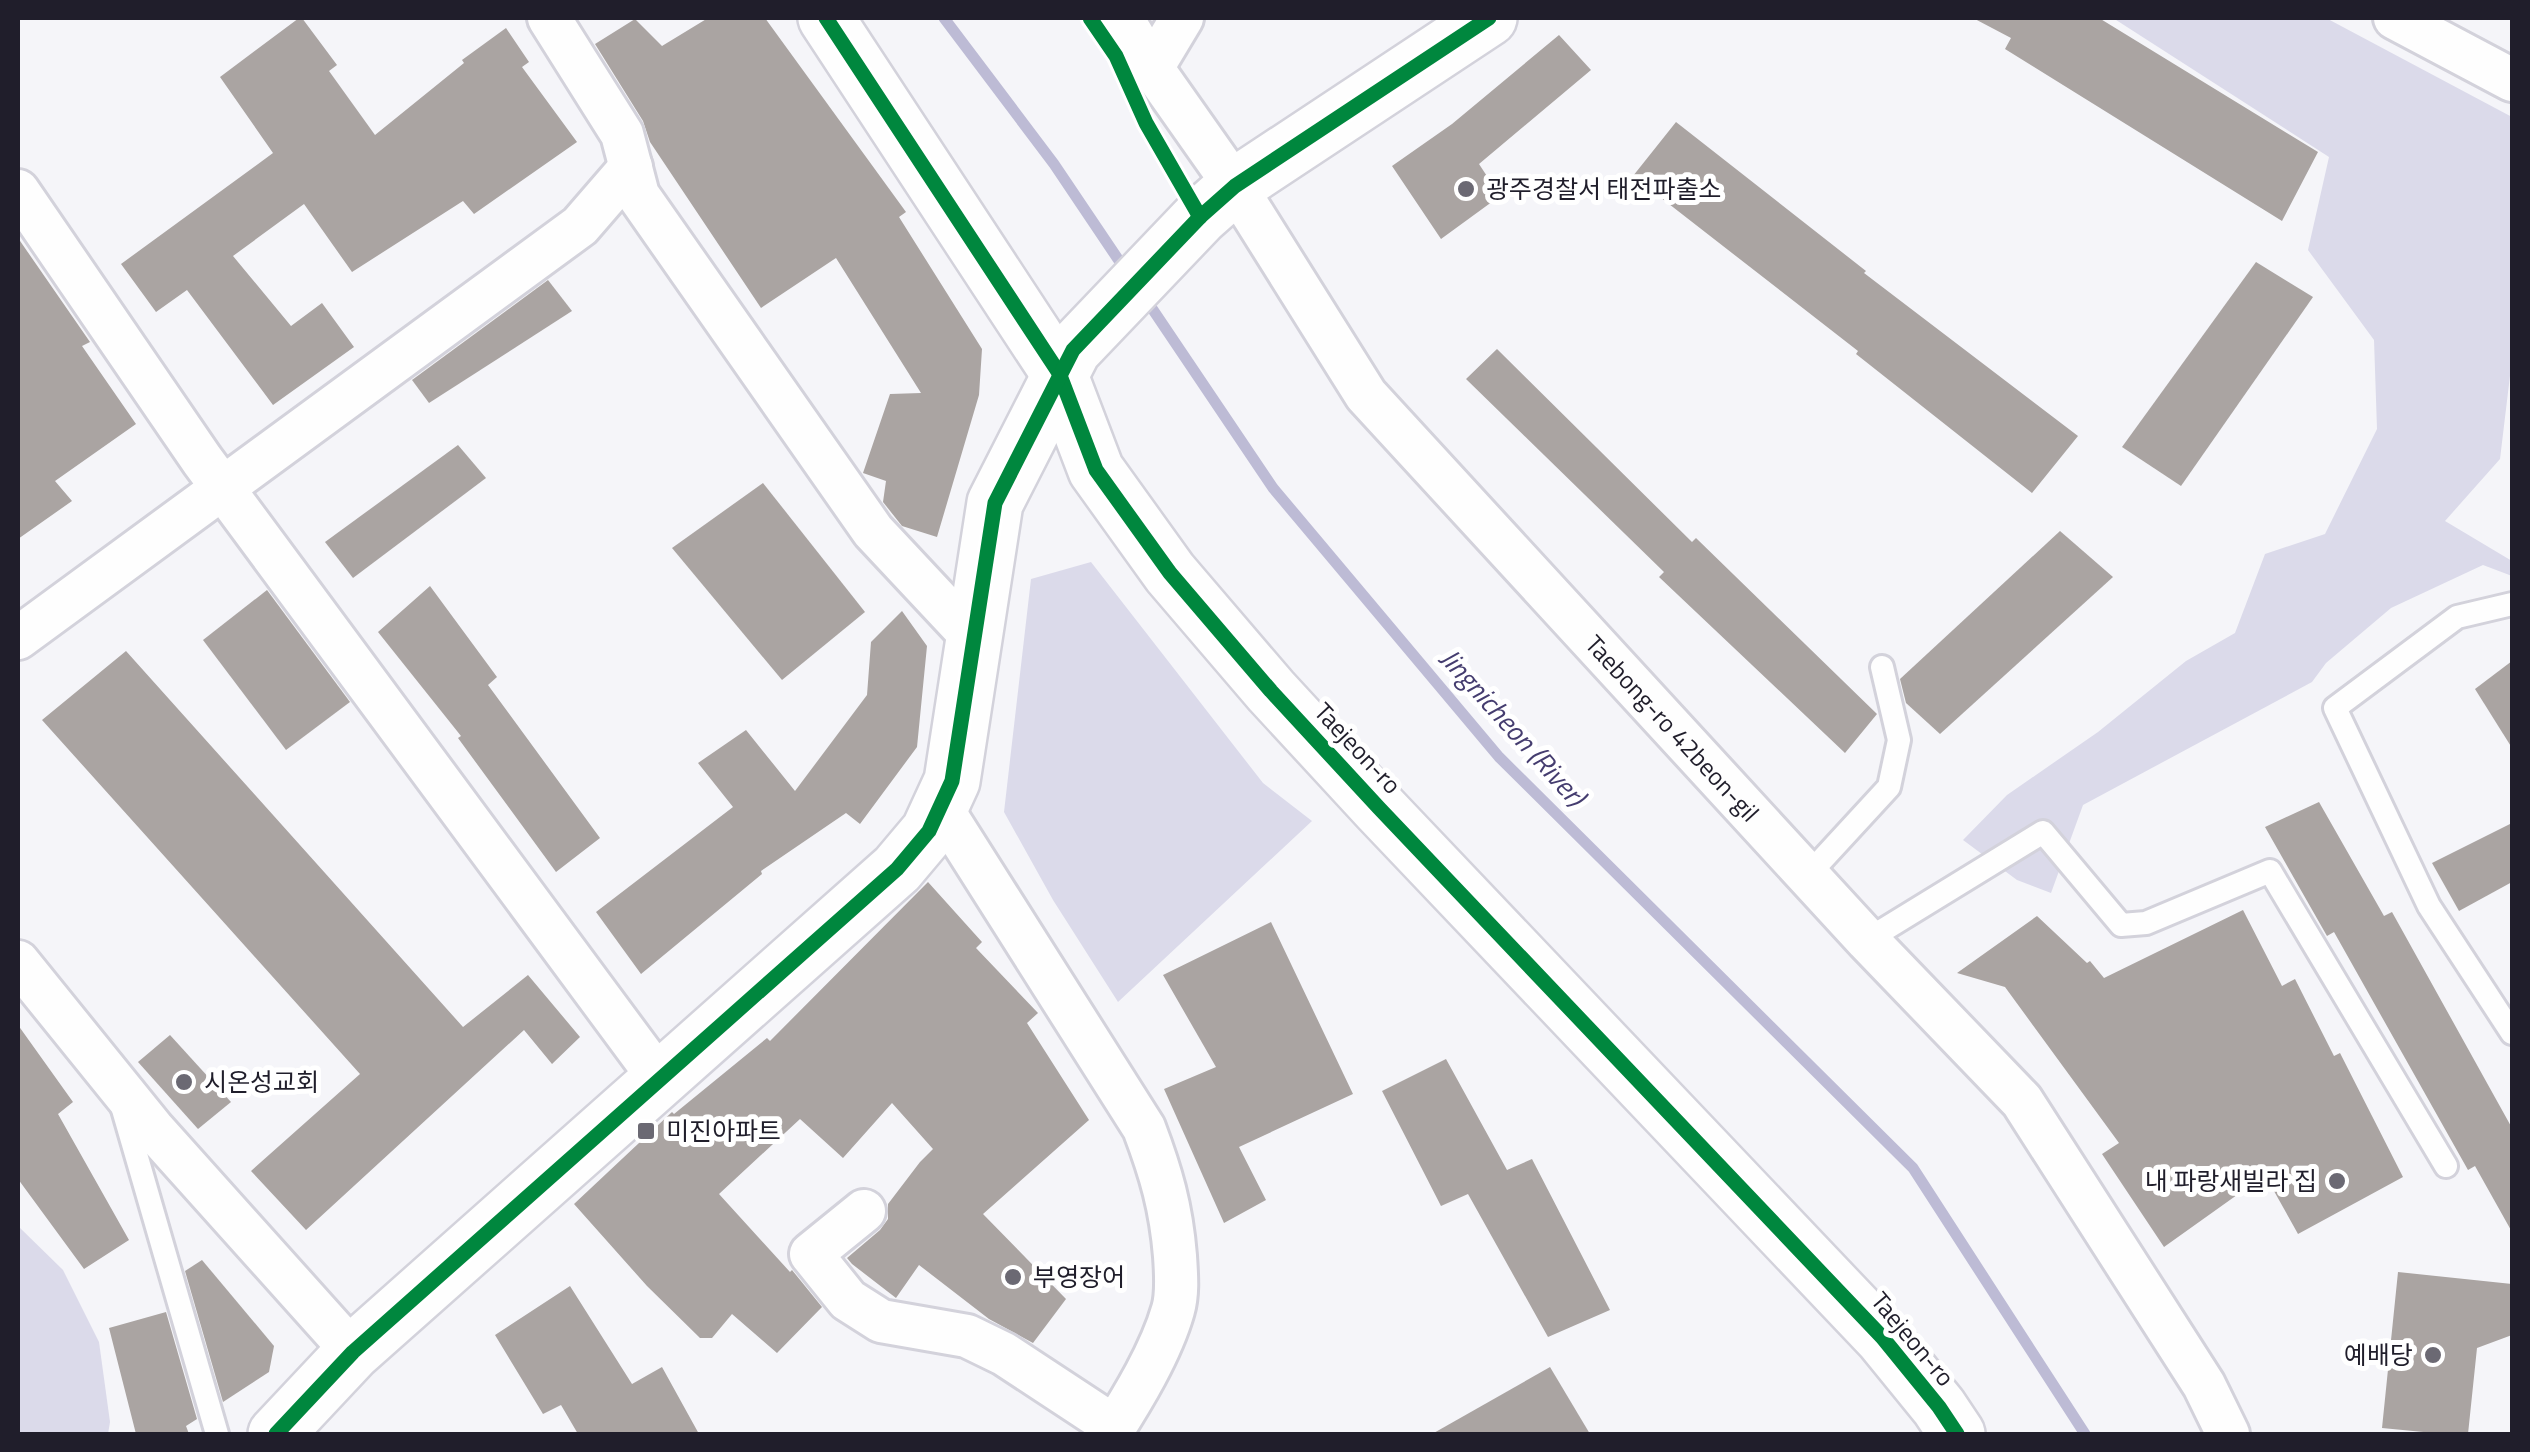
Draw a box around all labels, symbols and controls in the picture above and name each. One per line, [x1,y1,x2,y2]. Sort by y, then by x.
place label: 광주경찰서 태전파출소 [1486,170,1722,208]
marker: 광주경찰서 태전파출소 [1455,178,1477,200]
street label: Taebong-ro 42beon-gil [1577,626,1768,830]
water label: Jingnicheon (River) [1430,638,1598,817]
street label: Taejeon-ro [1305,694,1411,802]
place label: 시온성교회 [204,1063,319,1101]
marker: 시온성교회 [173,1071,195,1093]
place label: 미진아파트 [666,1112,781,1150]
marker: 미진아파트 [635,1120,657,1142]
place label: 내 파랑새빌라 집 [2145,1162,2317,1200]
marker: 내 파랑새빌라 집 [2326,1170,2348,1192]
place label: 부영장어 [1033,1258,1125,1296]
marker: 부영장어 [1002,1266,1024,1288]
street label: Taejeon-ro [1862,1283,1964,1395]
place label: 예배당 [2344,1336,2413,1374]
marker: 예배당 [2422,1344,2444,1366]

